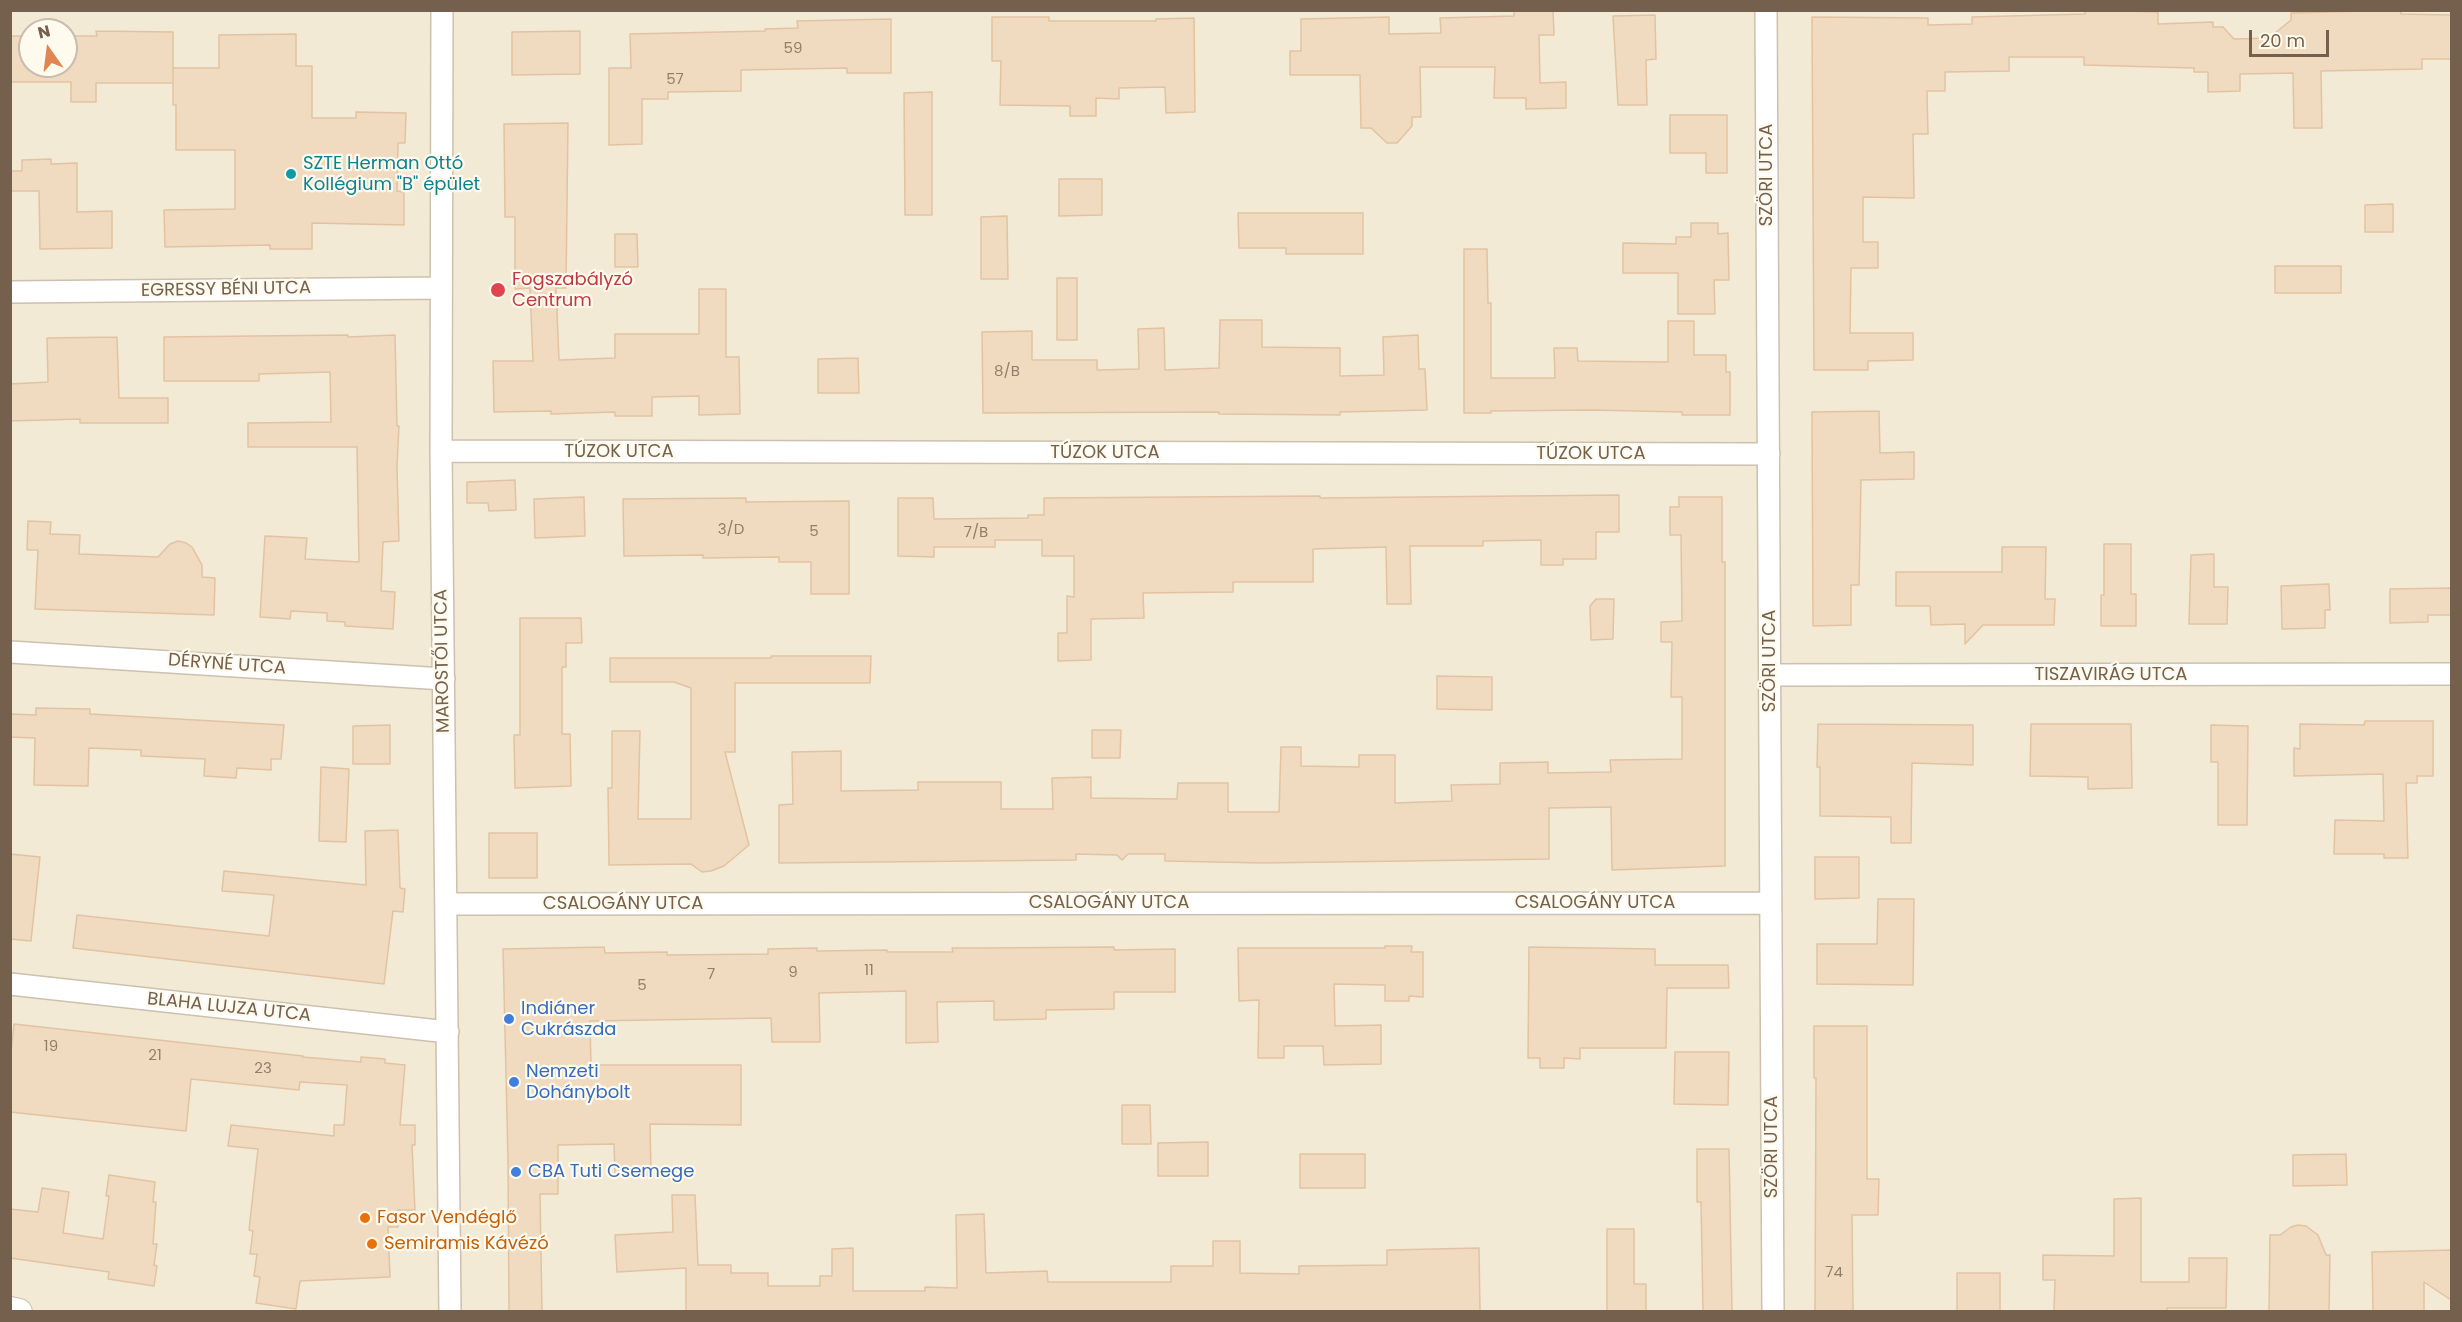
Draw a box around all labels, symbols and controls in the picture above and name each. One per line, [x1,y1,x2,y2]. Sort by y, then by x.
north arrow [18,18,78,78]
scale bar [2252,18,2332,56]
text: N [35,19,53,45]
text: 20 m [2260,28,2305,53]
house number: 59 [784,40,802,58]
house number: 57 [666,71,684,89]
street label: SZÖRI UTCA [1756,124,1778,226]
place label: SZTE Herman Ottó Kollégium "B" épület [303,153,480,195]
marker: SZTE Herman Ottó Kollégium "B" épület [284,167,298,181]
place label: Fogszabályzó Centrum [512,269,633,312]
street label: EGRESSY BÉNI UTCA [141,278,311,302]
marker: Fogszabályzó Centrum [489,281,507,299]
house number: 8/B [994,363,1020,381]
street label: TÚZOK UTCA [564,441,674,463]
street label: TÚZOK UTCA [1050,442,1160,464]
street label: TÚZOK UTCA [1536,443,1646,465]
house number: 3/D [718,521,744,539]
house number: 5 [809,523,819,541]
house number: 7/B [964,524,988,542]
street label: MAROSTŐI UTCA [431,589,455,733]
street label: SZÖRI UTCA [1759,610,1781,712]
street label: DÉRYNÉ UTCA [167,650,287,680]
street label: TISZAVIRÁG UTCA [2035,664,2187,686]
street label: CSALOGÁNY UTCA [1029,892,1189,914]
street label: CSALOGÁNY UTCA [1515,892,1675,914]
street label: CSALOGÁNY UTCA [543,893,703,915]
house number: 11 [864,962,874,980]
house number: 9 [788,964,798,982]
house number: 7 [707,966,715,984]
house number: 5 [637,977,647,995]
street label: BLAHA LUJZA UTCA [146,989,312,1027]
place label: Indiáner Cukrászda [521,998,616,1040]
marker: Indiáner Cukrászda [502,1012,516,1026]
house number: 19 [44,1038,58,1056]
house number: 21 [148,1047,162,1065]
house number: 23 [254,1060,272,1078]
place label: Nemzeti Dohánybolt [526,1061,630,1104]
marker: Nemzeti Dohánybolt [507,1075,521,1089]
street label: SZÖRI UTCA [1761,1096,1783,1198]
place label: CBA Tuti Csemege [528,1161,694,1183]
marker: CBA Tuti Csemege [509,1165,523,1179]
place label: Fasor Vendéglő [377,1207,517,1229]
marker: Fasor Vendéglő [358,1211,372,1225]
place label: Semiramis Kávézó [384,1233,549,1255]
marker: Semiramis Kávézó [365,1237,379,1251]
house number: 74 [1825,1264,1843,1282]

